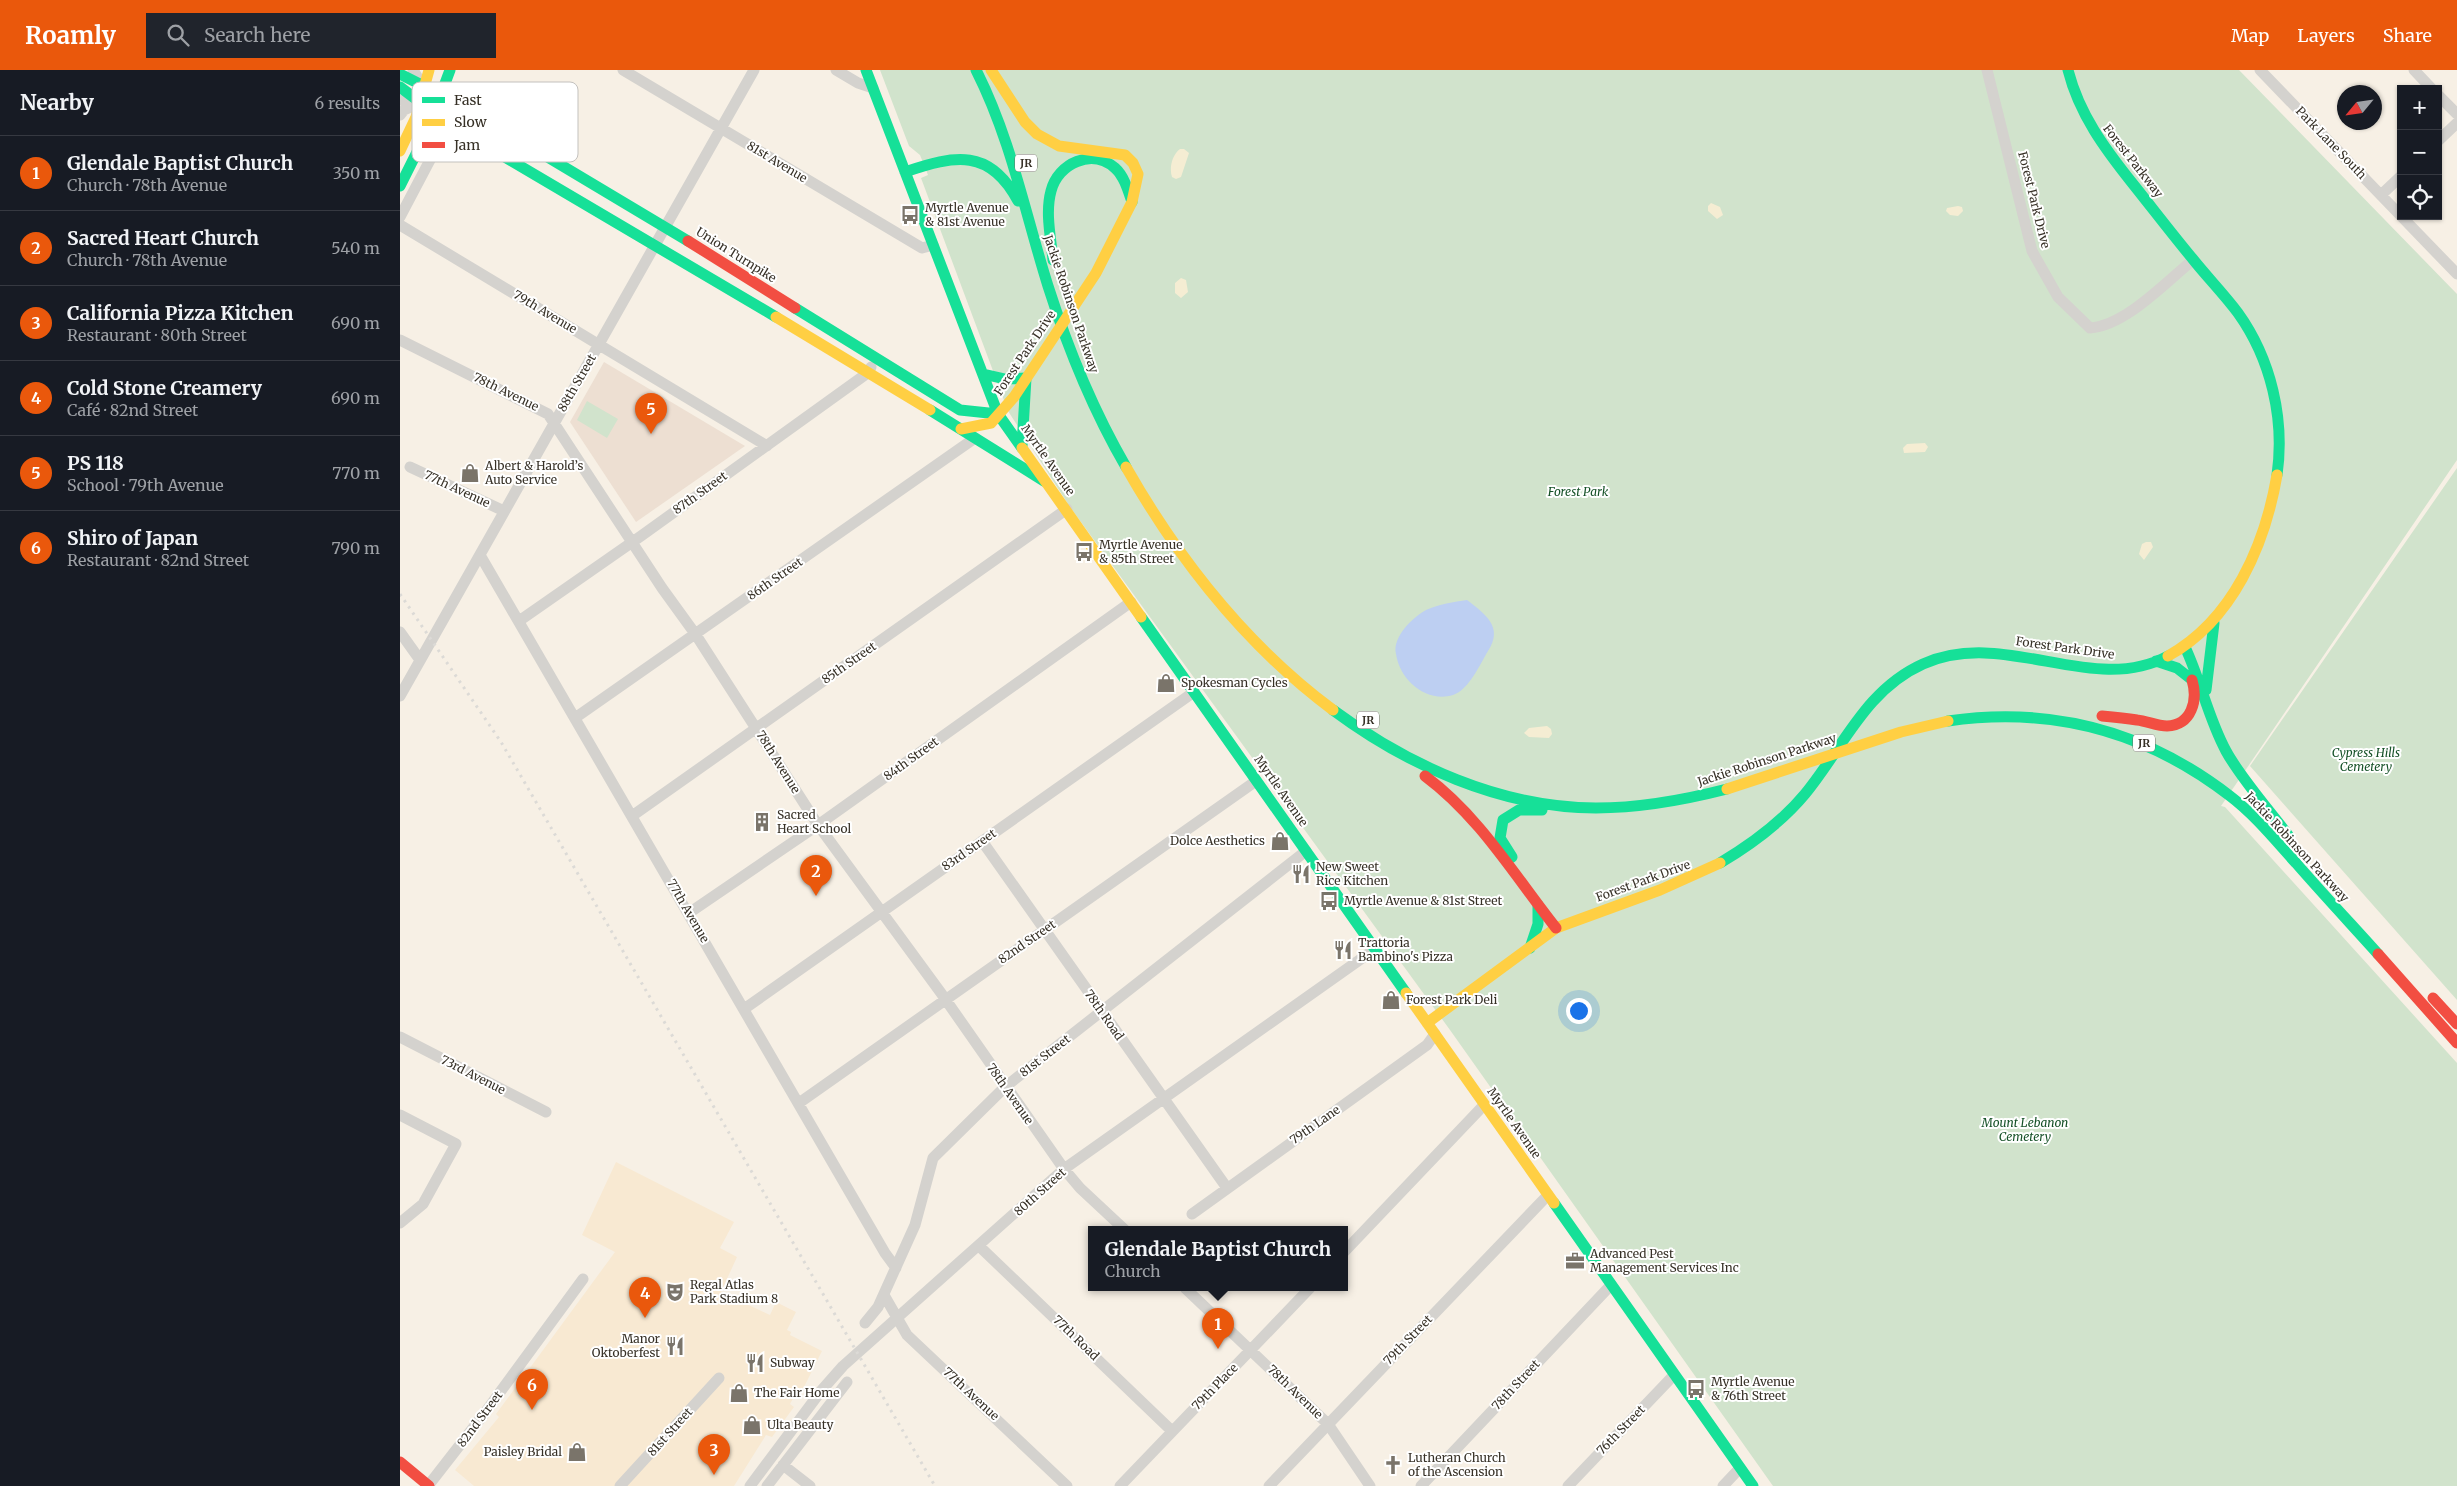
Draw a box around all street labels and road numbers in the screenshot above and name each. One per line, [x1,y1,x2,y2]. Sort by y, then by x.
street label: Park Lane South [2293,103,2370,182]
street label: Forest Parkway [2100,121,2167,200]
street label: 81st Avenue [744,138,810,185]
street label: Forest Park Drive [2015,150,2054,250]
road number: JR [1015,155,1037,172]
street label: Union Turnpike [693,224,779,285]
street label: Jackie Robinson Parkway [1040,232,1102,375]
street label: 79th Avenue [511,287,580,336]
street label: Forest Park Drive [991,307,1059,398]
street label: 88th Street [554,351,599,414]
street label: 78th Avenue [471,369,541,414]
street label: Myrtle Avenue [1018,421,1078,498]
street label: 77th Avenue [422,467,493,510]
street label: 87th Street [670,468,730,517]
street label: 86th Street [744,554,805,603]
street label: Forest Park Drive [2015,633,2115,662]
street label: 85th Street [819,638,879,687]
road number: JR [1357,712,1379,728]
street label: 78th Avenue [753,728,804,796]
street label: Jackie Robinson Parkway [1695,730,1838,789]
street label: 84th Street [880,734,941,783]
road number: JR [2133,734,2155,751]
street label: Myrtle Avenue [1251,752,1311,829]
street label: Jackie Robinson Parkway [2242,788,2352,905]
street label: 83rd Street [939,825,999,874]
street label: Forest Park Drive [1594,856,1692,905]
street label: 77th Avenue [664,876,713,945]
street label: 82nd Street [995,916,1058,967]
street label: 78th Road [1082,987,1127,1043]
street label: 81st Street [1016,1031,1073,1080]
street label: 73rd Avenue [438,1052,508,1097]
street label: 78th Avenue [984,1060,1037,1127]
street label: Myrtle Avenue [1484,1084,1544,1161]
street label: 79th Lane [1287,1102,1343,1147]
street label: 80th Street [1011,1164,1069,1219]
street label: 79th Street [1380,1311,1435,1368]
street label: 77th Road [1050,1312,1102,1363]
street label: 78th Street [1489,1356,1543,1413]
street label: 79th Place [1189,1360,1241,1413]
street label: 78th Avenue [1265,1362,1326,1422]
street label: 77th Avenue [940,1364,1002,1423]
street label: 82nd Street [454,1387,506,1450]
street label: 76th Street [1593,1402,1648,1458]
street label: 81st Street [644,1404,695,1459]

